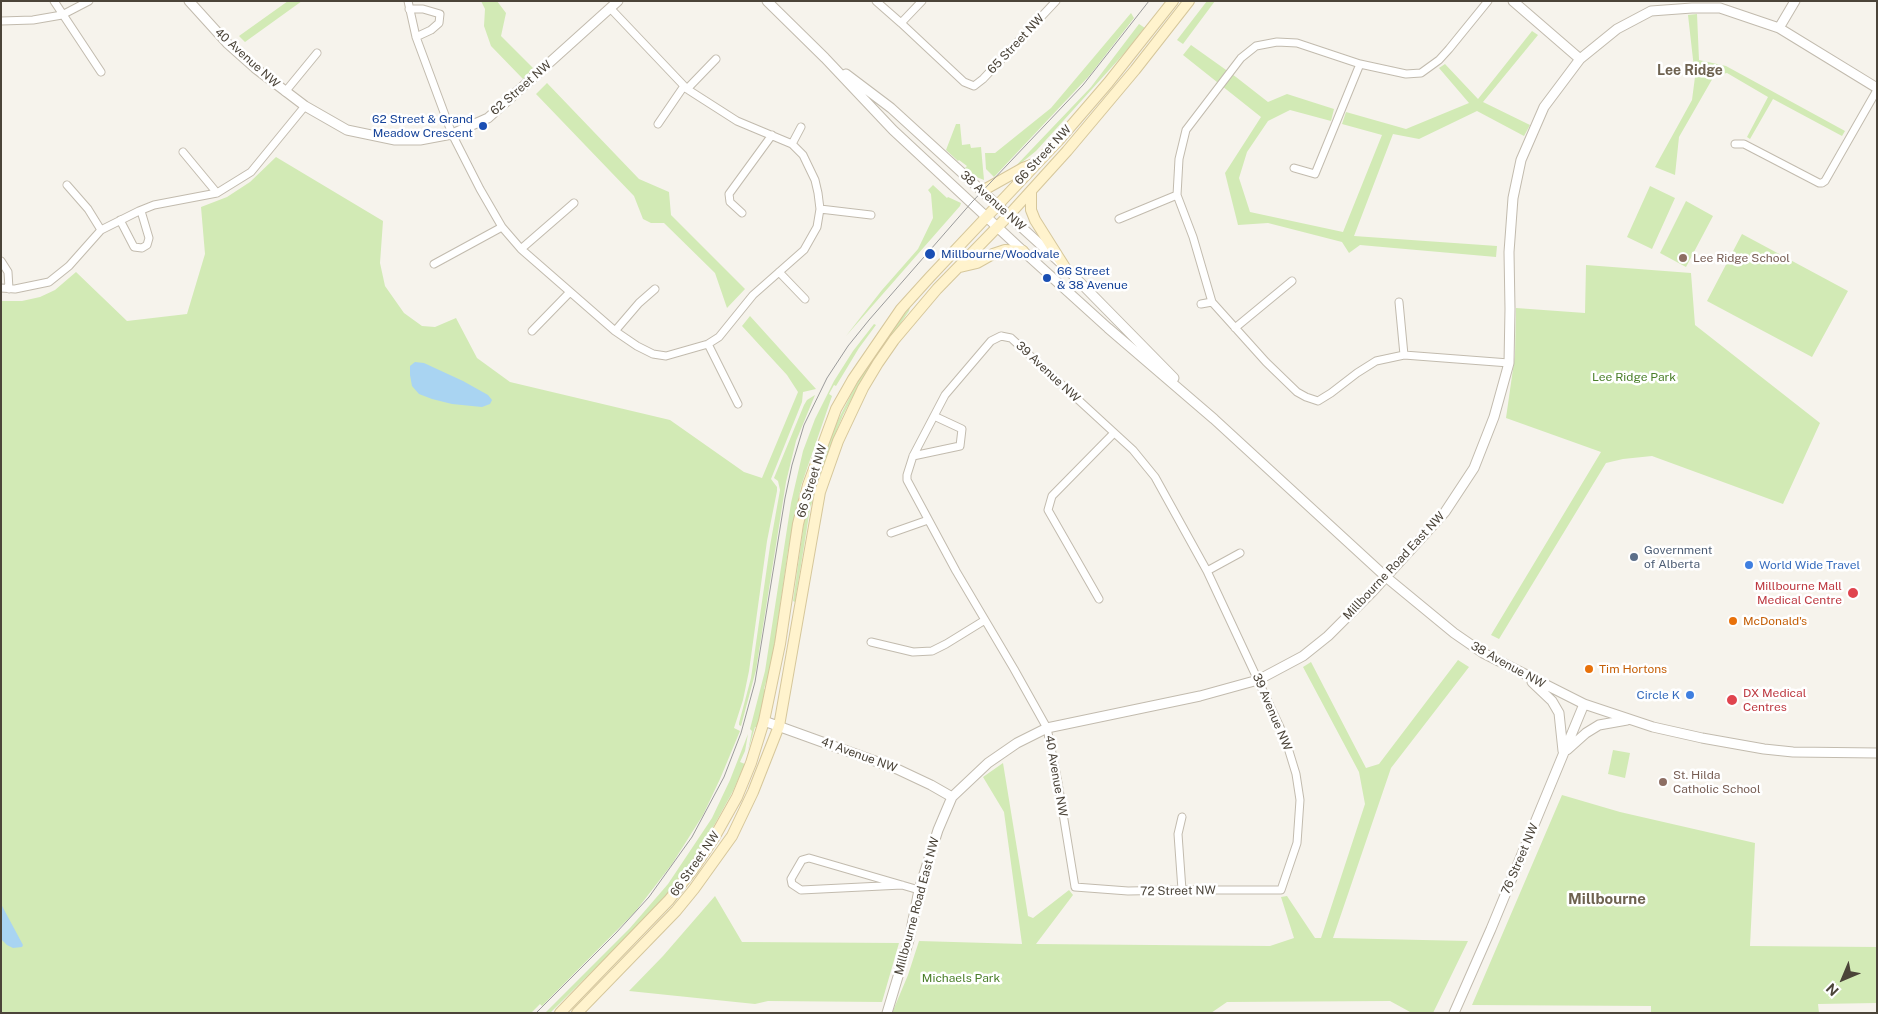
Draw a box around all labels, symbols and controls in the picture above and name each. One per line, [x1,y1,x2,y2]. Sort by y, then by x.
street label: 65 Street NW [985,11,1047,77]
street label: 40 Avenue NW [212,25,282,91]
street label: 62 Street NW [488,58,554,118]
district label: Lee Ridge [1657,63,1723,79]
place label: 62 Street & Grand Meadow Crescent [372,112,473,140]
marker: 62 Street & Grand Meadow Crescent [477,120,489,132]
street label: 66 Street NW [1012,122,1074,188]
street label: 38 Avenue NW [957,168,1029,234]
marker: Millbourne/Woodvale [923,247,937,261]
place label: Millbourne/Woodvale [941,247,1060,261]
place label: Lee Ridge School [1693,251,1790,265]
marker: Lee Ridge School [1677,252,1689,264]
place label: 66 Street & 38 Avenue [1057,264,1128,292]
marker: 66 Street & 38 Avenue [1041,272,1053,284]
street label: 39 Avenue NW [1013,339,1083,405]
park label: Lee Ridge Park [1592,370,1676,384]
street label: 66 Street NW [794,442,830,520]
street label: Millbourne Road East NW [1340,509,1448,623]
place label: Government of Alberta [1644,543,1712,571]
marker: Government of Alberta [1628,551,1640,563]
place label: World Wide Travel [1759,558,1860,572]
marker: World Wide Travel [1743,559,1755,571]
place label: Millbourne Mall Medical Centre [1755,579,1842,607]
marker: Millbourne Mall Medical Centre [1846,586,1860,600]
place label: McDonald's [1743,614,1807,628]
marker: McDonald's [1727,615,1739,627]
street label: 38 Avenue NW [1468,639,1548,691]
place label: Tim Hortons [1599,662,1667,676]
marker: Tim Hortons [1583,663,1595,675]
street label: 39 Avenue NW [1249,671,1295,753]
place label: DX Medical Centres [1743,686,1806,714]
place label: Circle K [1636,688,1680,702]
marker: Circle K [1684,689,1696,701]
marker: DX Medical Centres [1725,693,1739,707]
street label: 40 Avenue NW [1042,734,1070,818]
street label: 41 Avenue NW [819,735,899,775]
place label: St. Hilda Catholic School [1673,768,1761,796]
marker: St. Hilda Catholic School [1657,776,1669,788]
street label: 76 Street NW [1499,821,1541,897]
street label: 66 Street NW [667,829,723,899]
street label: Millbourne Road East NW [892,835,942,977]
street label: 72 Street NW [1140,883,1216,899]
district label: Millbourne [1568,890,1646,908]
north arrow [1818,954,1868,1004]
park label: Michaels Park [922,971,1000,985]
text: N [1823,980,1842,999]

